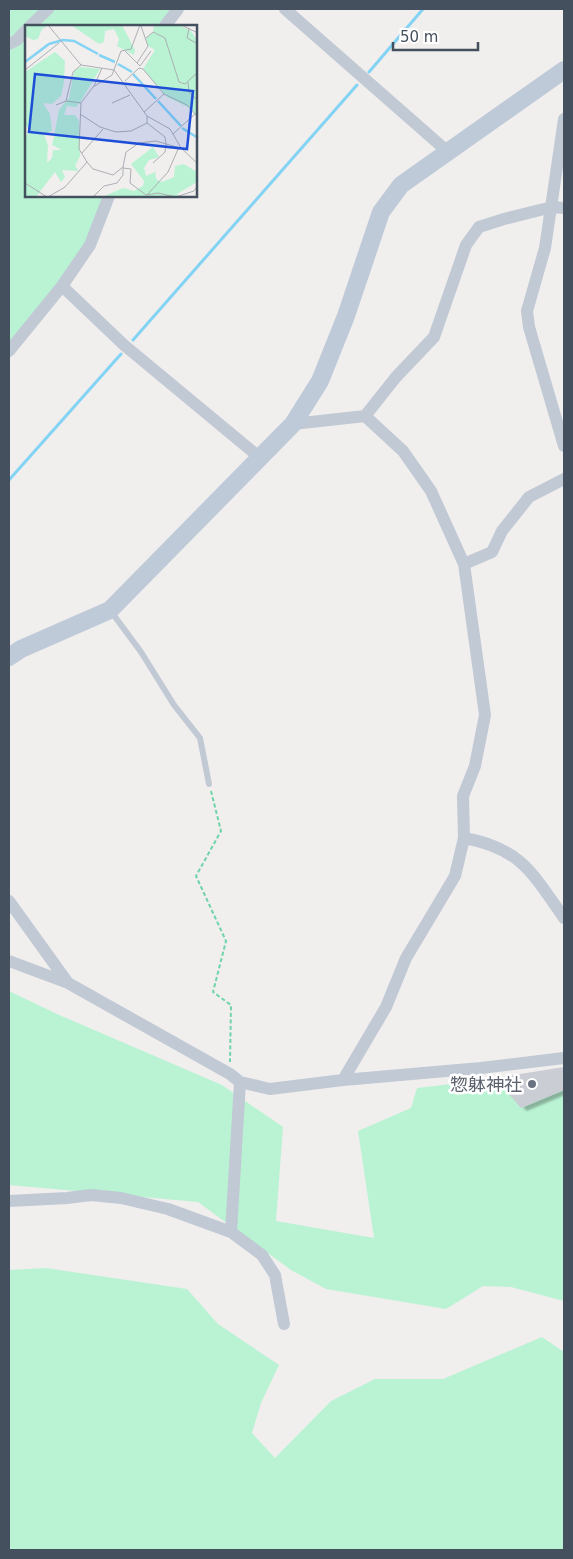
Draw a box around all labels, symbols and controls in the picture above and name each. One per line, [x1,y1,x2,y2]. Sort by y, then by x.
scale bar [393,20,478,52]
inset map [25,25,198,198]
text: 50 m [400,28,438,46]
place label: 惣躰神社 [450,1074,522,1095]
marker: 惣躰神社 [526,1078,538,1090]

